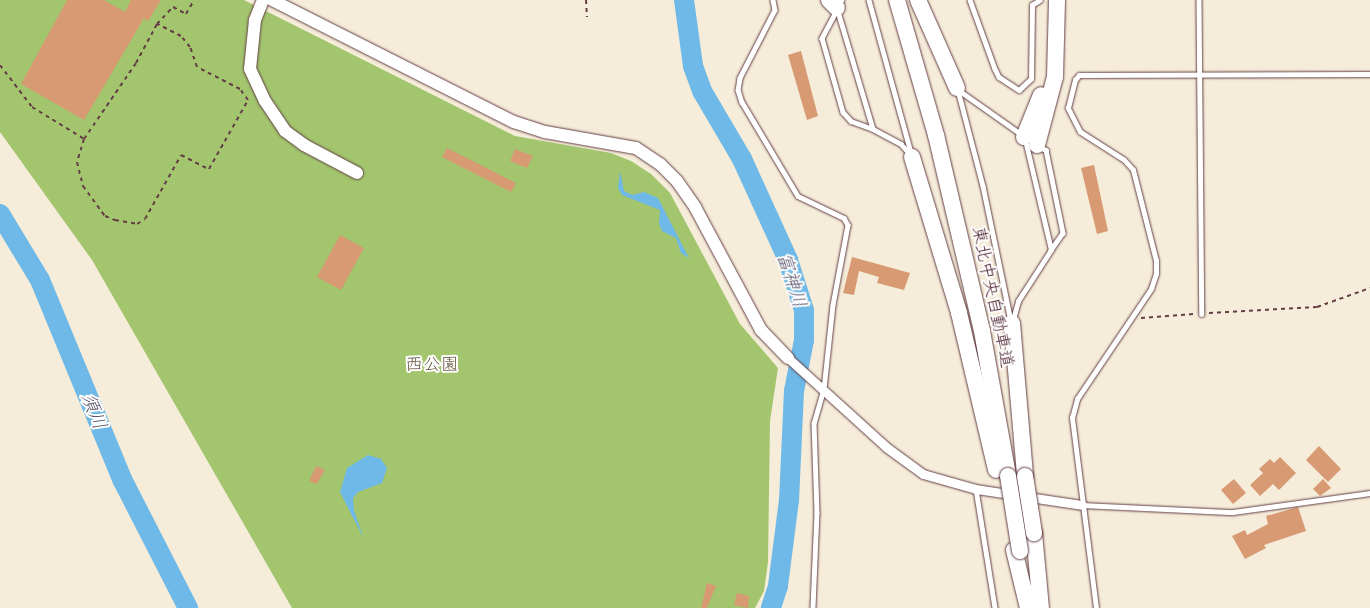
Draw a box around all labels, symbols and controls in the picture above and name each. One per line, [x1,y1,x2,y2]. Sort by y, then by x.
street label: 東北中央自動車道 [967,224,1019,370]
water label: 富神川 [772,249,812,311]
park label: 西公園 [405,353,459,375]
water label: 須川 [76,389,112,433]

